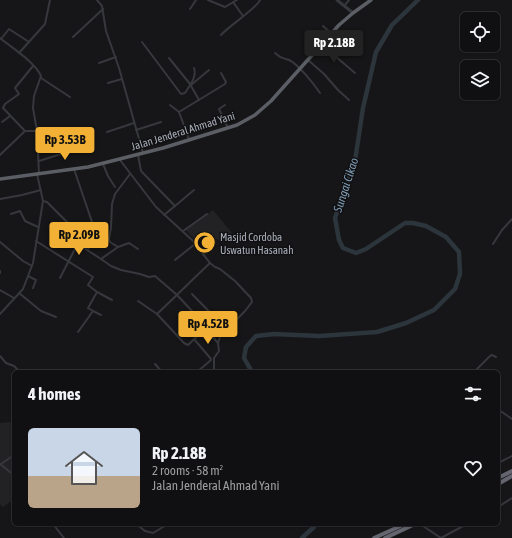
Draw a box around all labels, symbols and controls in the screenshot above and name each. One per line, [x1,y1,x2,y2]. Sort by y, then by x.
map controls [460,12,500,100]
button: locate [460,12,500,52]
pin: Rp 2.18B [293,30,375,64]
text: Rp 2.18B [313,35,355,50]
button: layers [460,60,500,100]
street label: Jalan Jenderal Ahmad Yani [130,109,236,153]
pin: Rp 3.53B [24,127,106,161]
text: Rp 3.53B [44,132,86,147]
water label: Sungai Cikao [330,156,361,215]
pin: Rp 2.09B [38,222,120,256]
text: Rp 2.09B [58,227,100,242]
mosque icon: Masjid Cordoba Uswatun Hasanah [191,230,217,256]
place label: Masjid Cordoba Uswatun Hasanah [220,231,294,256]
pin: Rp 4.52B [167,311,249,345]
text: Rp 4.52B [187,316,229,331]
icon: filters [462,383,484,405]
text: 4 homes [28,384,81,404]
text: Rp 2.18B [152,443,206,463]
icon: home [60,444,108,492]
icon: heart [462,457,484,479]
text: 2 rooms · 58 m² [152,463,223,478]
text: Jalan Jenderal Ahmad Yani [152,478,279,493]

